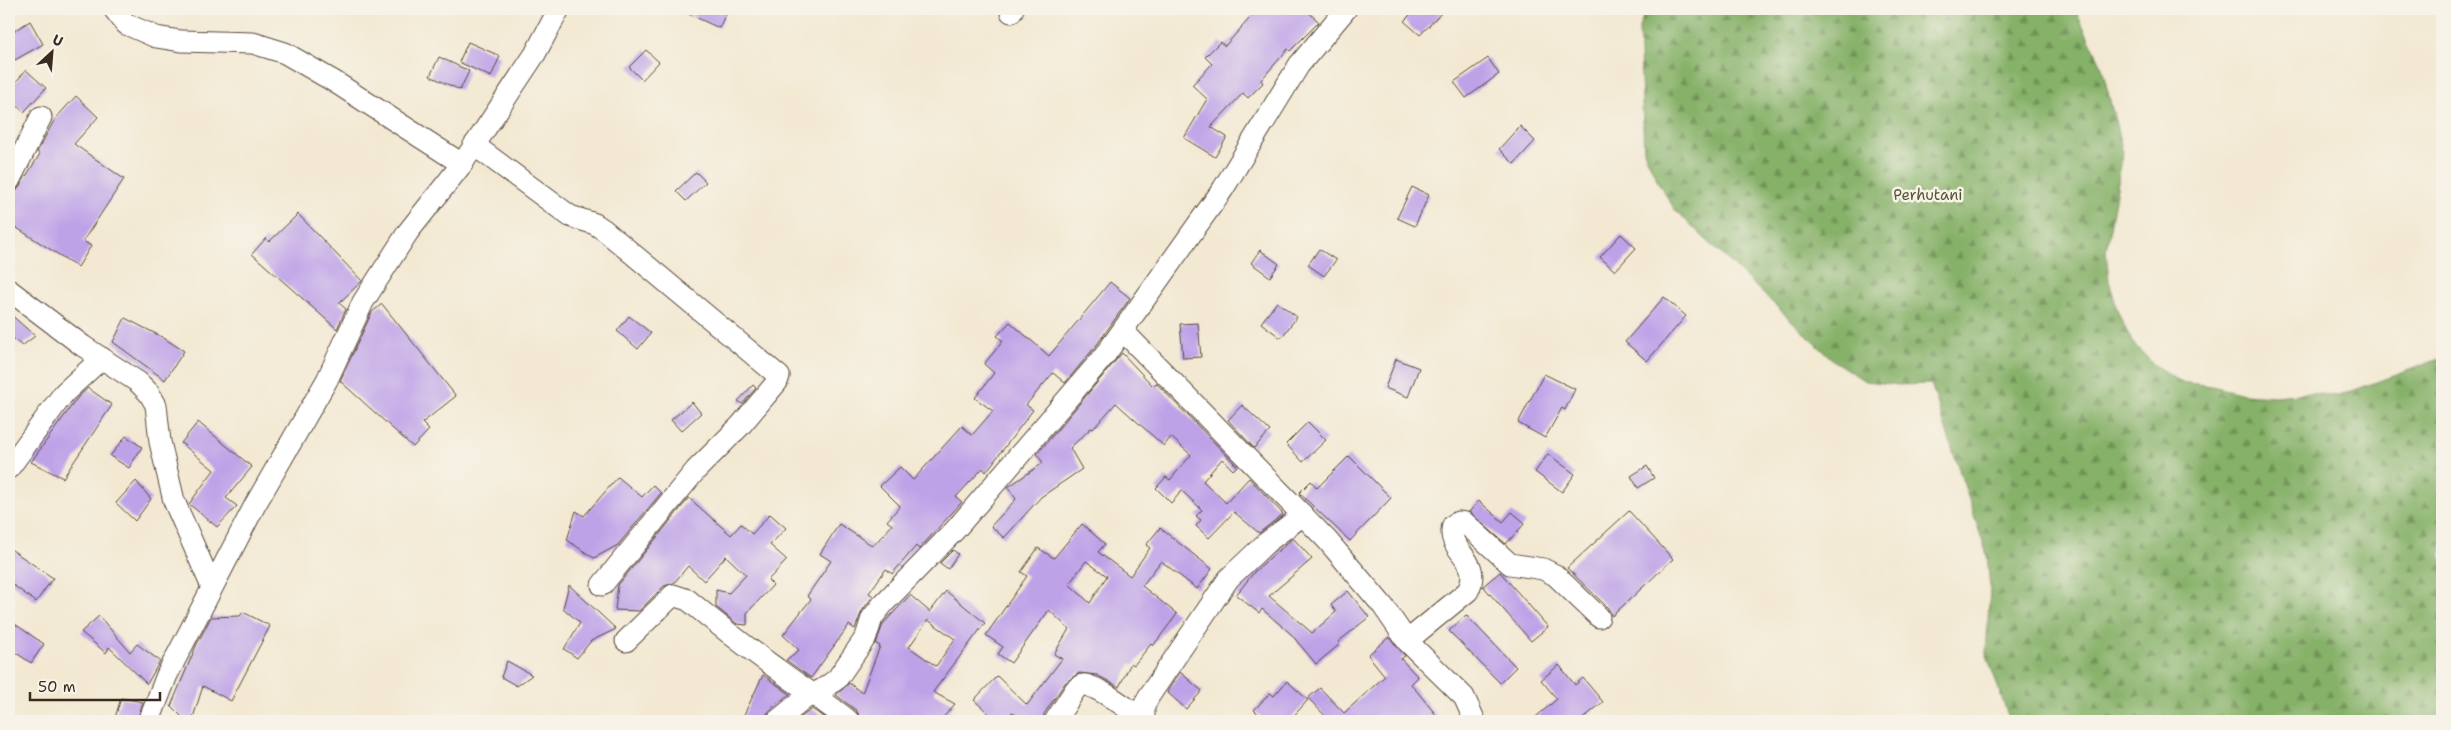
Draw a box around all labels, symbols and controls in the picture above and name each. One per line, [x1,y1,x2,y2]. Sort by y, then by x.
north arrow [28,28,78,78]
text: U [49,30,66,51]
park label: Perhutani [1893,185,1963,205]
scale bar [30,670,160,702]
text: 50 m [38,677,76,697]

